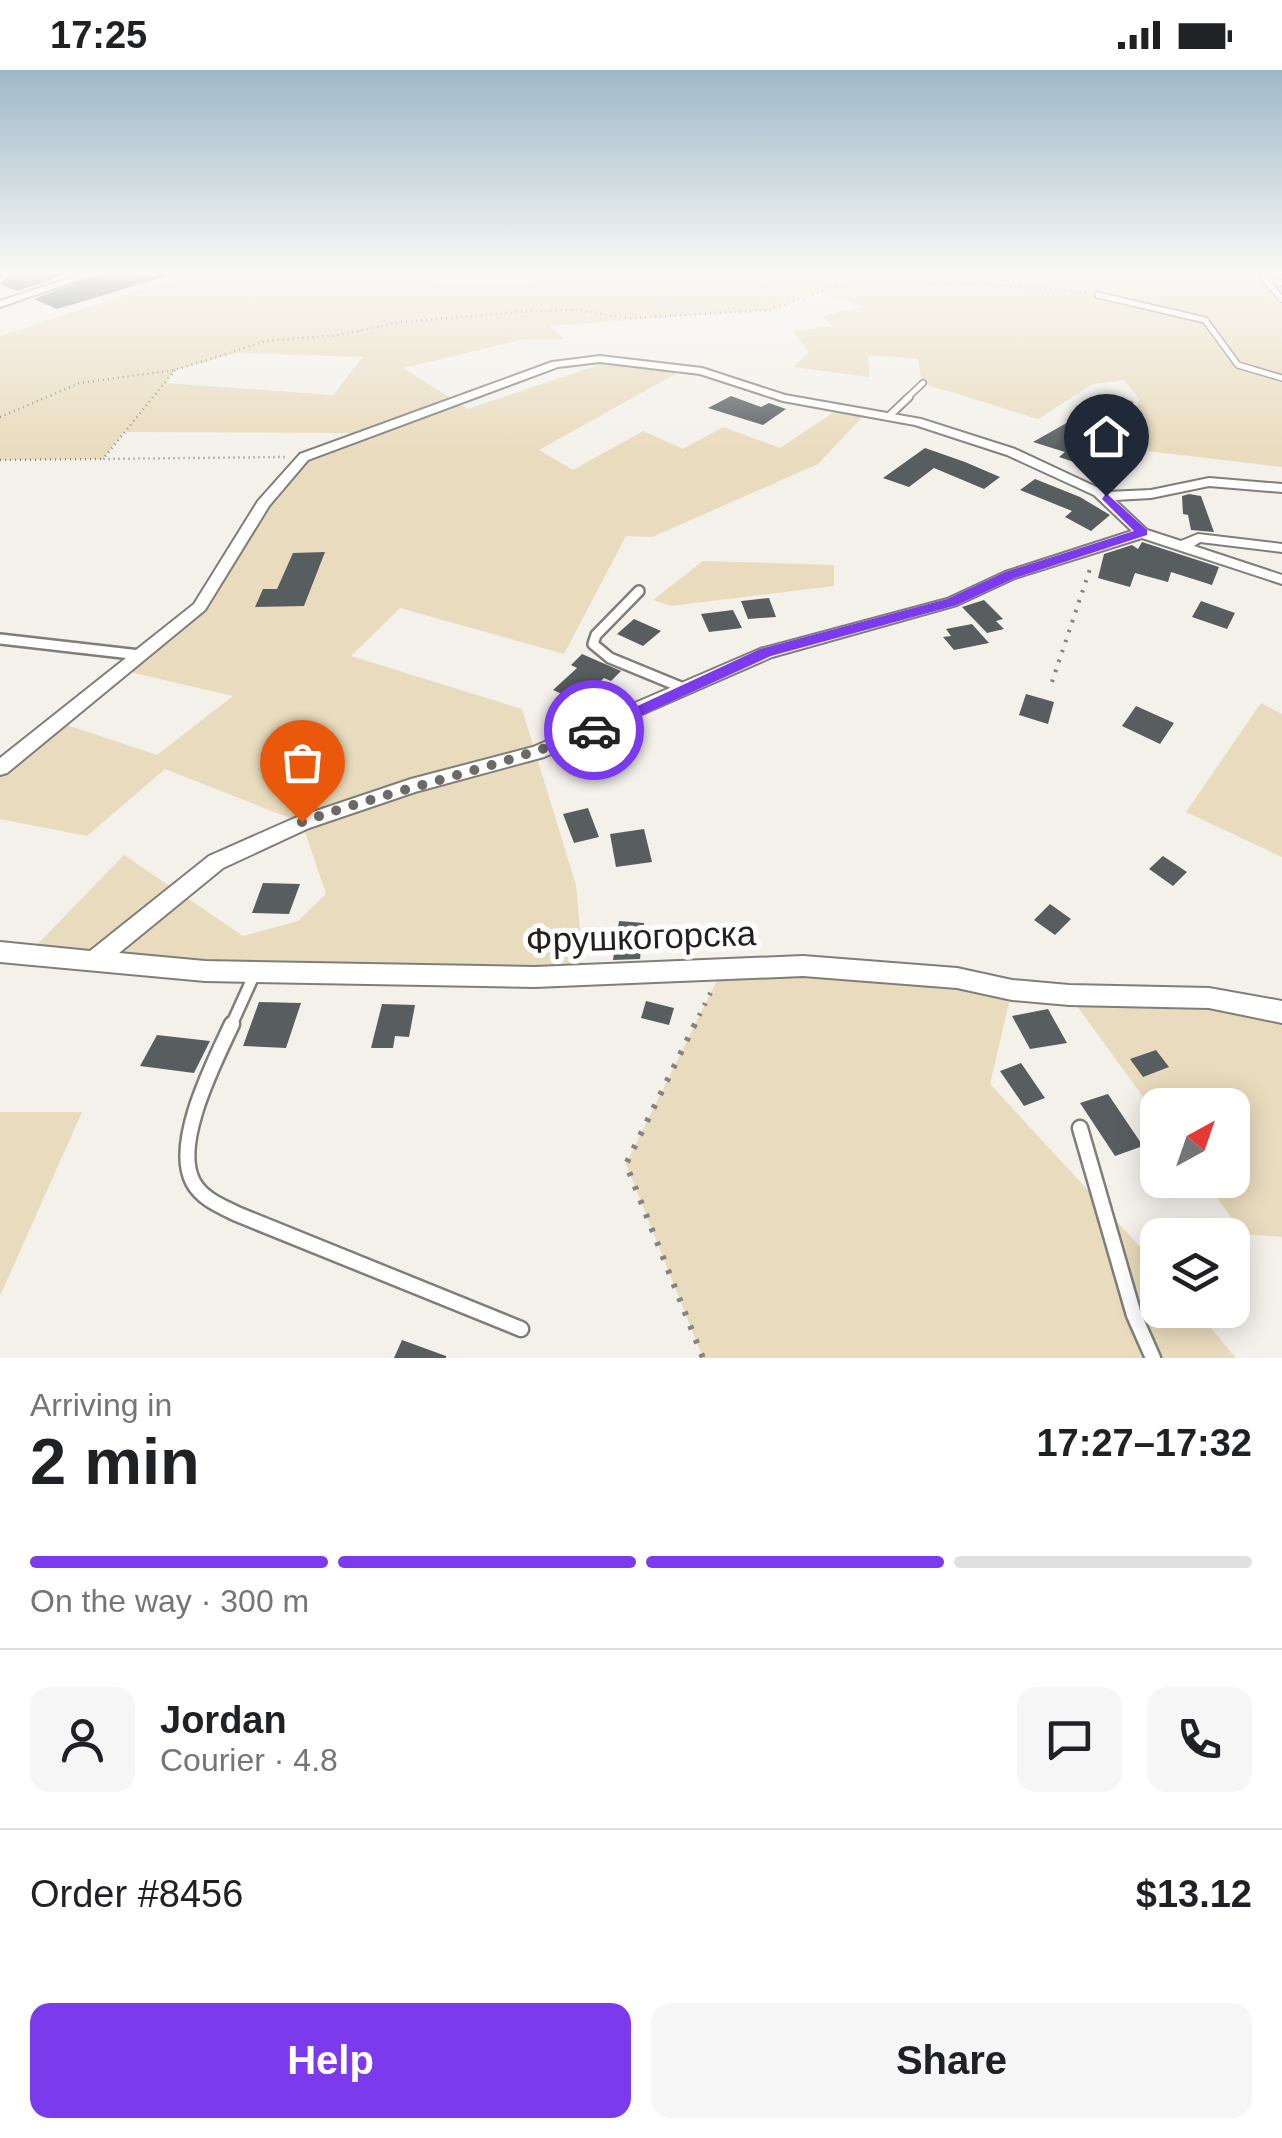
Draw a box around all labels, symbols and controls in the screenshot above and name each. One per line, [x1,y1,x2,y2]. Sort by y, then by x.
text: 17:25 [50,14,147,56]
pin [1064,394,1149,497]
icon: home [1079,409,1134,464]
courier [544,680,644,780]
icon: car [567,703,622,758]
pin [260,720,345,823]
icon: bag [275,735,330,790]
street label: Фрушкогорска [525,913,757,960]
north arrow [1140,1088,1250,1198]
map controls [1140,1088,1250,1328]
button: layers [1140,1218,1250,1328]
text: Arriving in [30,1387,172,1423]
text: 17:27–17:32 [1036,1422,1252,1464]
text: 2 min [30,1425,200,1498]
text: On the way · 300 m [30,1583,309,1619]
button: person [30,1687,135,1792]
button: chat [1017,1687,1122,1792]
button: phone [1147,1687,1252,1792]
text: Jordan [160,1699,287,1741]
text: Courier · 4.8 [160,1742,338,1778]
text: Order #8456 [30,1873,243,1915]
text: $13.12 [1136,1873,1252,1915]
button: Help [30,2003,631,2118]
button: Share [651,2003,1252,2118]

